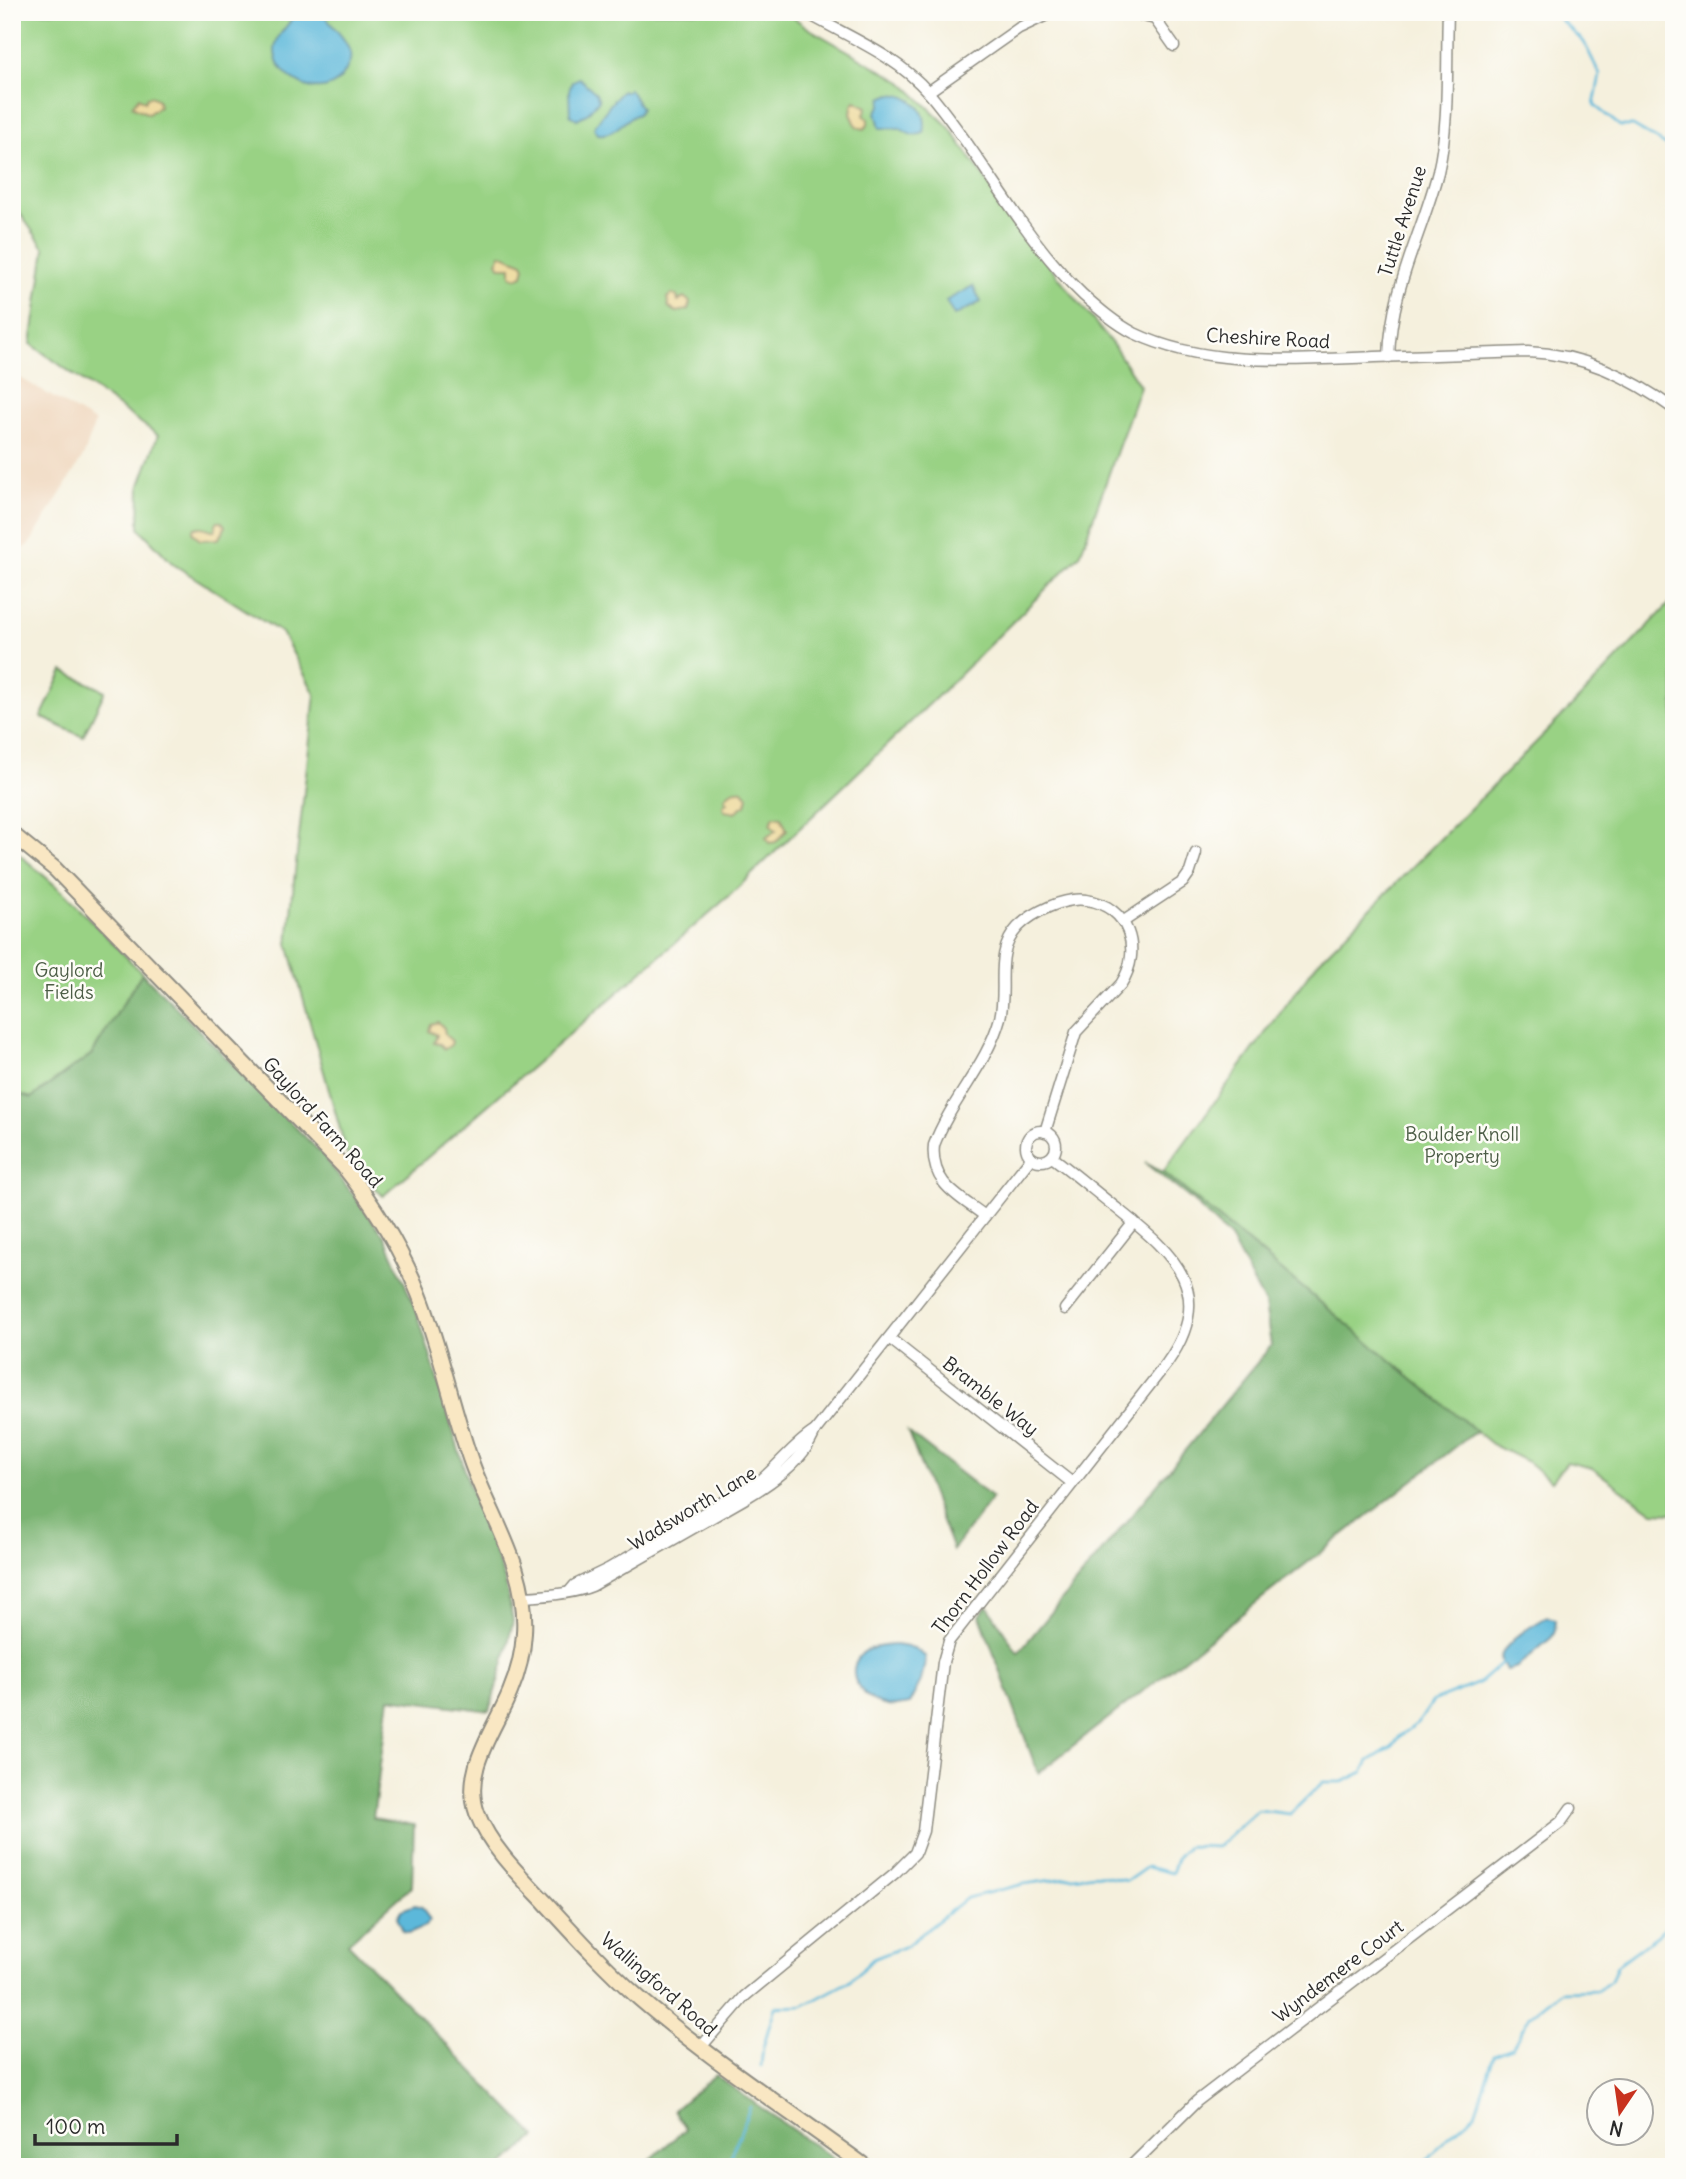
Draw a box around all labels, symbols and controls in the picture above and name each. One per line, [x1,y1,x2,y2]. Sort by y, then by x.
street label: Tuttle Avenue [1373,163,1431,279]
street label: Cheshire Road [1205,323,1331,353]
park label: Gaylord Fields [35,958,103,1004]
street label: Gaylord Farm Road [258,1052,388,1192]
park label: Boulder Knoll Property [1405,1122,1519,1168]
street label: Bramble Way [938,1351,1044,1441]
street label: Wadsworth Lane [624,1460,760,1556]
street label: Thorn Hollow Road [927,1495,1043,1639]
street label: Wyndemere Court [1268,1914,1408,2028]
street label: Wallingford Road [596,1927,722,2041]
north arrow [1584,2078,1654,2148]
scale bar [35,2102,177,2146]
text: 100 m [46,2113,105,2140]
text: N [1607,2115,1625,2142]

